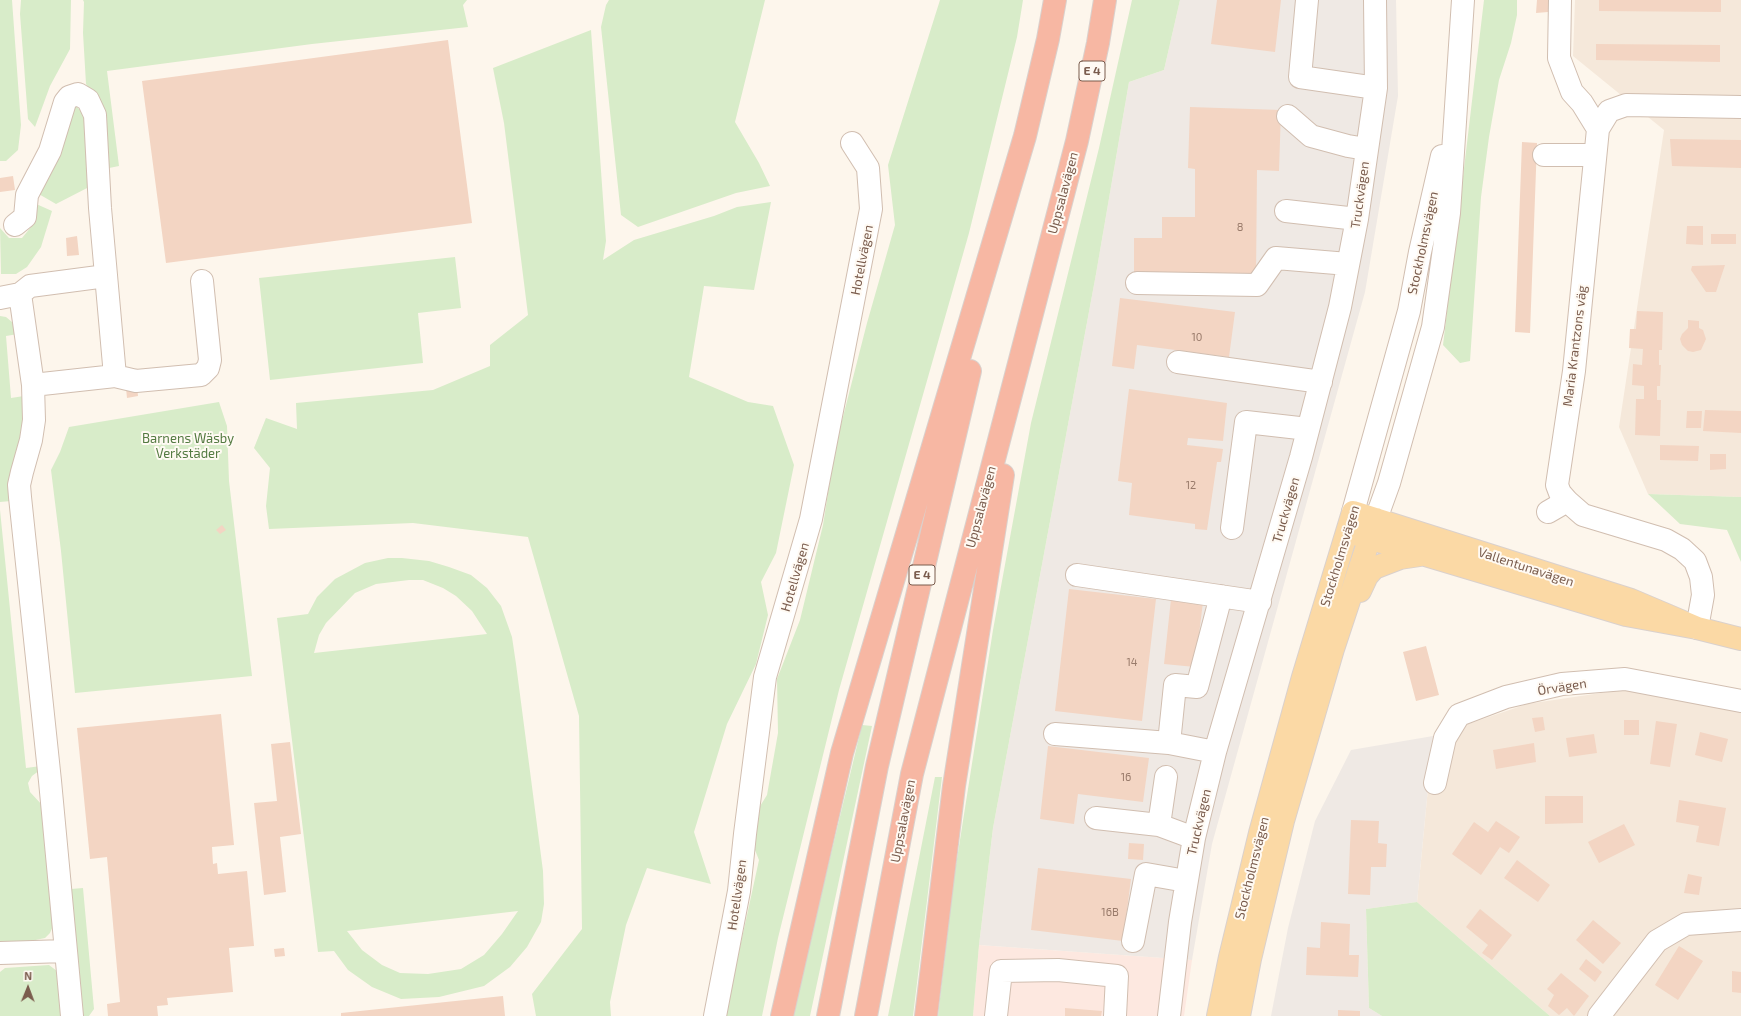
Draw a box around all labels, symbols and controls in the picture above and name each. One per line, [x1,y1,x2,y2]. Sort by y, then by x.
road number: E 4 [1079,61,1105,81]
street label: Uppsalavägen [1045,150,1081,236]
street label: Truckvägen [1348,160,1372,230]
street label: Stockholmsvägen [1404,190,1442,296]
house number: 8 [1237,220,1243,234]
street label: Hotellvägen [848,224,876,296]
street label: Maria Krantzons väg [1560,285,1590,407]
house number: 10 [1191,330,1203,344]
park label: Barnens Wäsby Verkstäder [142,431,234,462]
street label: Uppsalavägen [963,464,999,550]
street label: Truckvägen [1269,475,1303,545]
house number: 12 [1186,478,1196,492]
street label: Stockholmsvägen [1317,504,1363,608]
street label: Hotellvägen [778,541,812,613]
street label: Vallentunavägen [1476,544,1576,590]
road number: E 4 [909,565,935,585]
house number: 14 [1126,655,1138,669]
street label: Örvägen [1536,675,1588,699]
house number: 16 [1121,770,1131,784]
street label: Uppsalavägen [887,778,919,864]
street label: Truckvägen [1184,787,1214,857]
street label: Stockholmsvägen [1232,815,1272,921]
street label: Hotellvägen [724,859,750,931]
house number: 16B [1101,905,1119,919]
north arrow [8,968,48,1008]
text: N [24,969,32,982]

